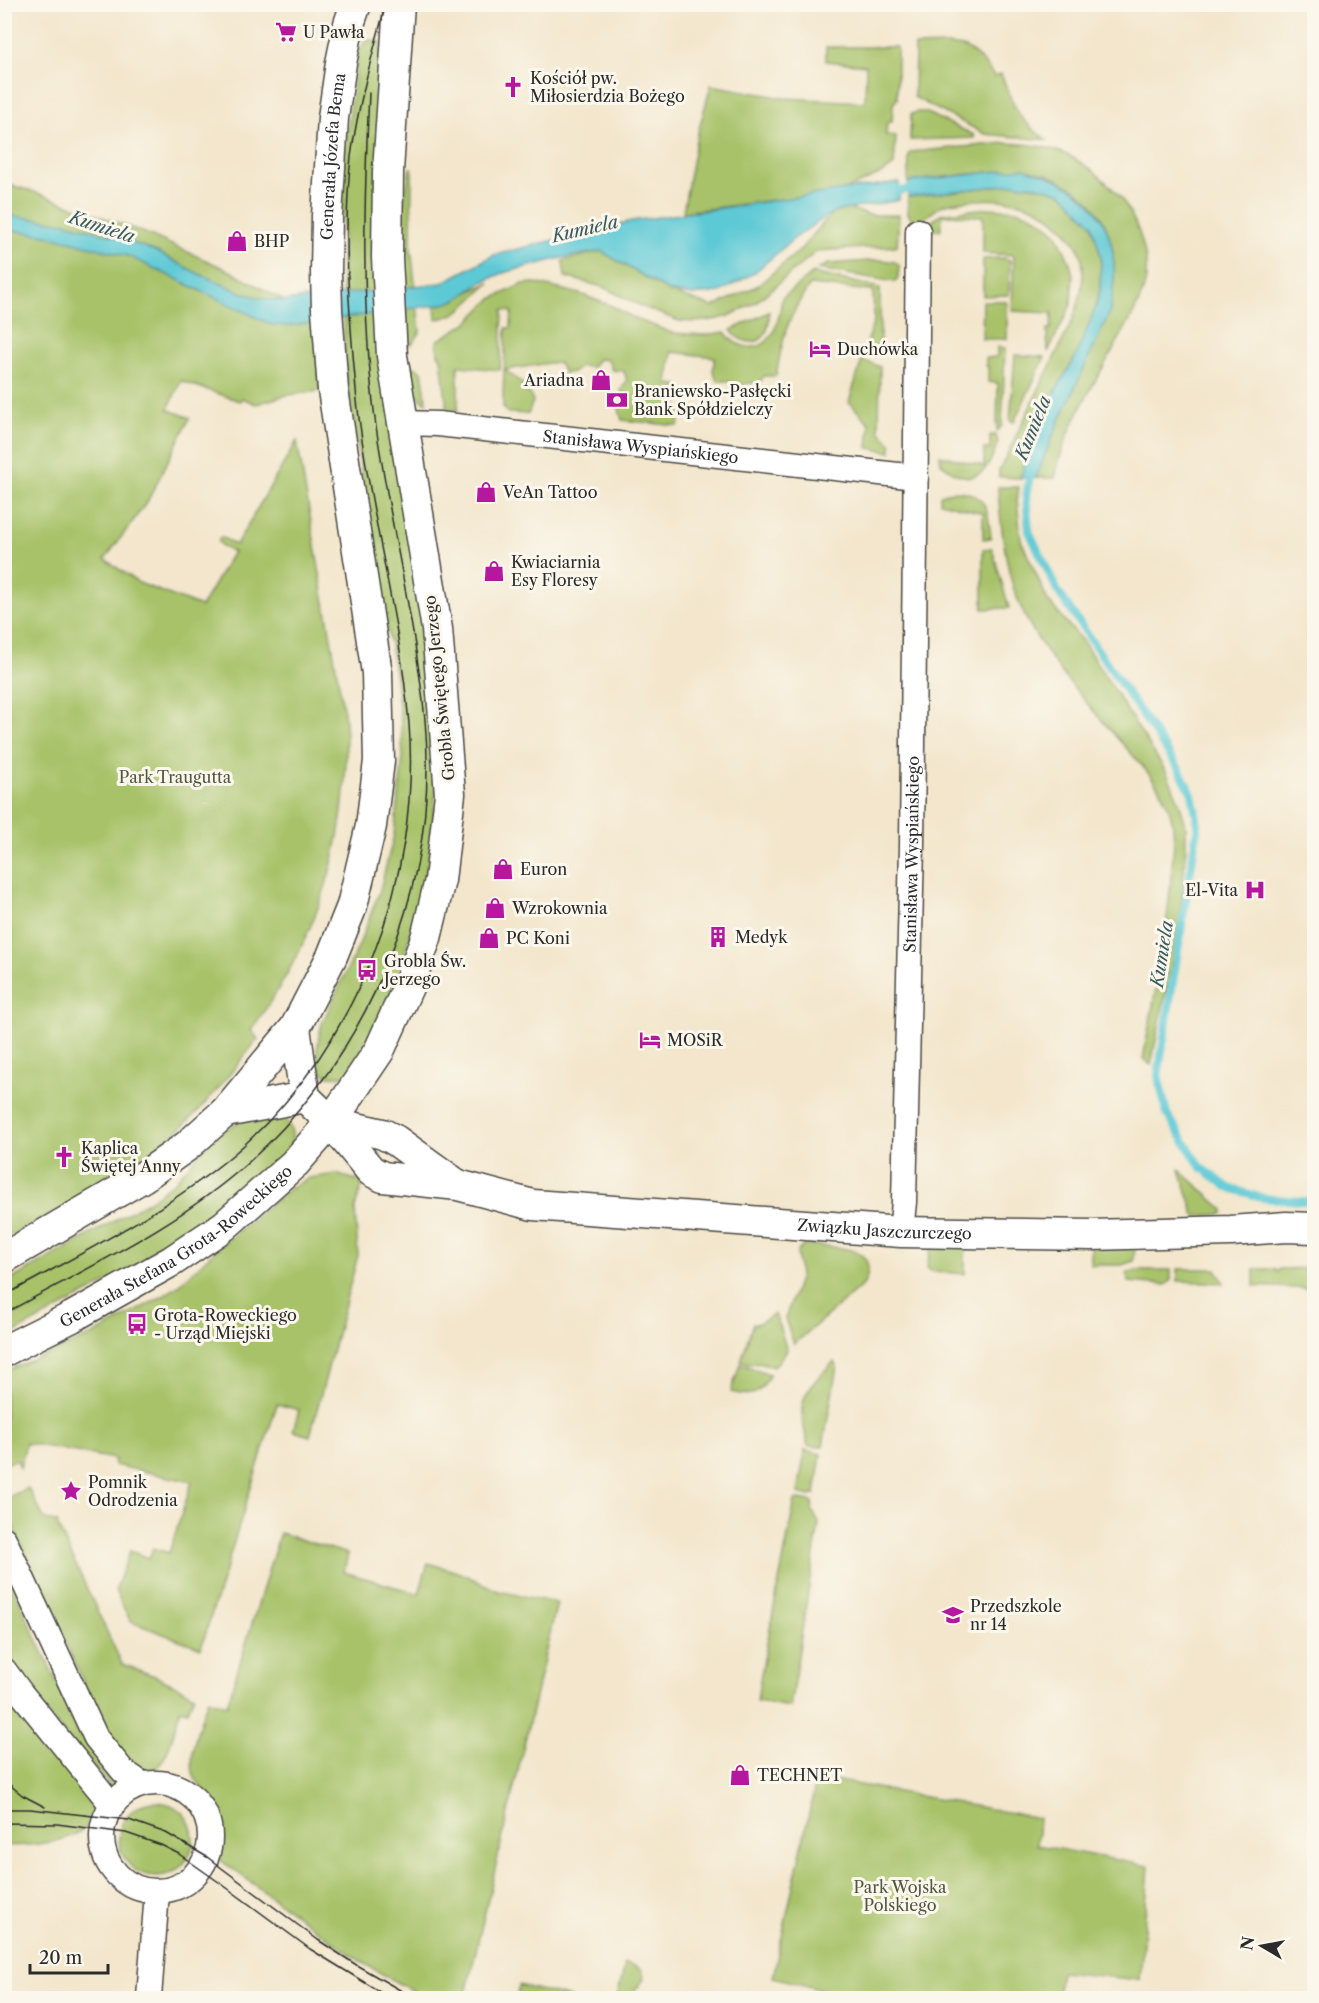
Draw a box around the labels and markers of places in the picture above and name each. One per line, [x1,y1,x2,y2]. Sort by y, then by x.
supermarket icon: U Pawła [274,20,298,44]
place label: U Pawła [303,22,365,42]
place label: Kościół pw. Miłosierdzia Bożego [530,68,685,106]
church icon: Kościół pw. Miłosierdzia Bożego [501,75,525,99]
shop icon: BHP [225,229,249,253]
place label: BHP [254,231,290,251]
hotel icon: Duchówka [808,337,832,361]
place label: Duchówka [837,339,919,359]
shop icon: Ariadna [589,368,613,392]
place label: Ariadna [523,370,585,390]
place label: Braniewsko-Pasłęcki Bank Spółdzielczy [634,381,792,419]
bank icon: Braniewsko-Pasłęcki Bank Spółdzielczy [605,388,629,412]
shop icon: VeAn Tattoo [474,480,498,504]
place label: VeAn Tattoo [502,482,598,502]
place label: Kwiaciarnia Esy Floresy [511,552,601,590]
shop icon: Kwiaciarnia Esy Floresy [482,559,506,583]
shop icon: Euron [491,857,515,881]
place label: Euron [520,859,567,879]
hospital icon: El-Vita [1243,878,1267,902]
place label: El-Vita [1185,880,1239,900]
shop icon: Wzrokownia [483,896,507,920]
place label: Wzrokownia [511,898,608,918]
building icon: Medyk [706,925,730,949]
shop icon: PC Koni [477,926,501,950]
place label: Medyk [735,927,788,947]
place label: PC Koni [506,928,570,948]
place label: Grobla Św. Jerzego [381,951,466,989]
bus stop icon: Grobla Św. Jerzego [355,958,379,982]
hotel icon: MOSiR [638,1028,662,1052]
place label: MOSiR [667,1030,724,1050]
place label: Kaplica Świętej Anny [81,1138,182,1176]
church icon: Kaplica Świętej Anny [52,1145,76,1169]
place label: Grota-Roweckiego - Urząd Miejski [154,1305,297,1343]
bus stop icon: Grota-Roweckiego - Urząd Miejski [125,1312,149,1336]
place label: Pomnik Odrodzenia [88,1472,178,1510]
place icon: Pomnik Odrodzenia [59,1479,83,1503]
place label: Przedszkole nr 14 [970,1596,1062,1634]
school or university icon: Przedszkole nr 14 [941,1603,965,1627]
shop icon: TECHNET [728,1763,752,1787]
place label: TECHNET [757,1765,842,1785]

